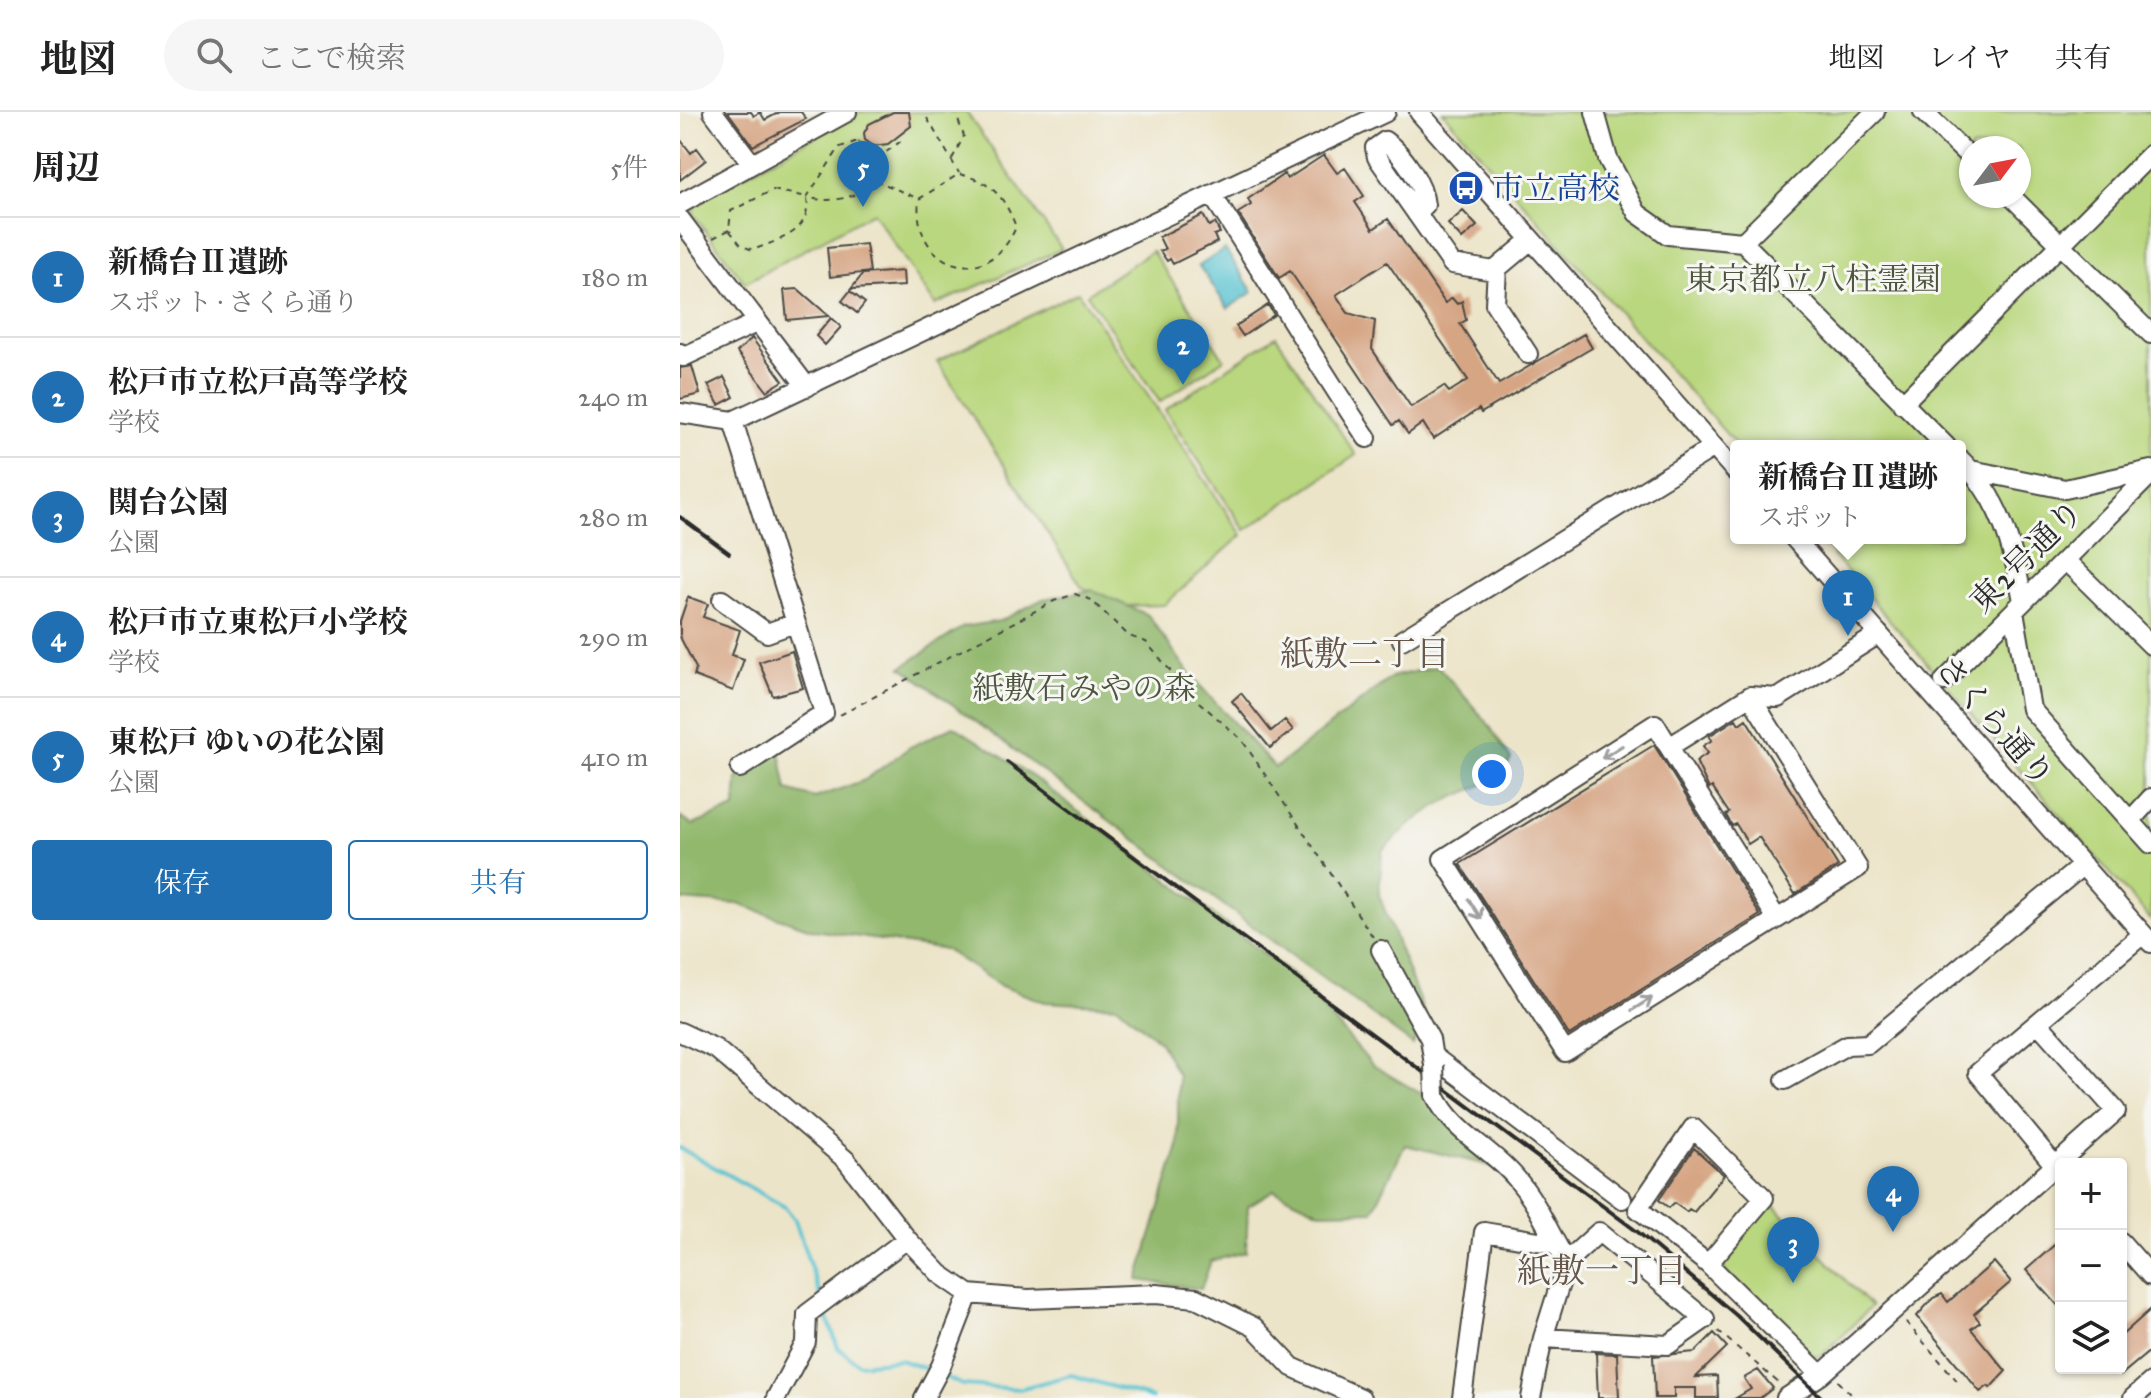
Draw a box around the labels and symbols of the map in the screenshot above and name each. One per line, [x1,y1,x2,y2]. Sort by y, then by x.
north arrow [1959,136,2031,208]
pin: 5 [837,141,889,207]
bus stop icon: 市立高校 [1447,169,1485,207]
place label: 市立高校 [1492,169,1620,208]
park label: 東京都立八柱霊園 [1685,260,1941,299]
pin: 2 [1157,319,1209,385]
street label: 東2号通り [1962,492,2091,621]
pin: 1 [1822,570,1874,636]
district label: 紙敷二丁目 [1280,633,1450,674]
street label: さくら通り [1927,648,2062,795]
park label: 紙敷石みやの森 [972,669,1196,708]
one-way arrow [1601,744,1624,760]
your location [1472,754,1512,794]
one-way arrow [1467,897,1483,920]
one-way arrow [1630,995,1653,1011]
pin: 4 [1867,1166,1919,1232]
pin: 3 [1767,1217,1819,1283]
district label: 紙敷一丁目 [1517,1250,1687,1291]

